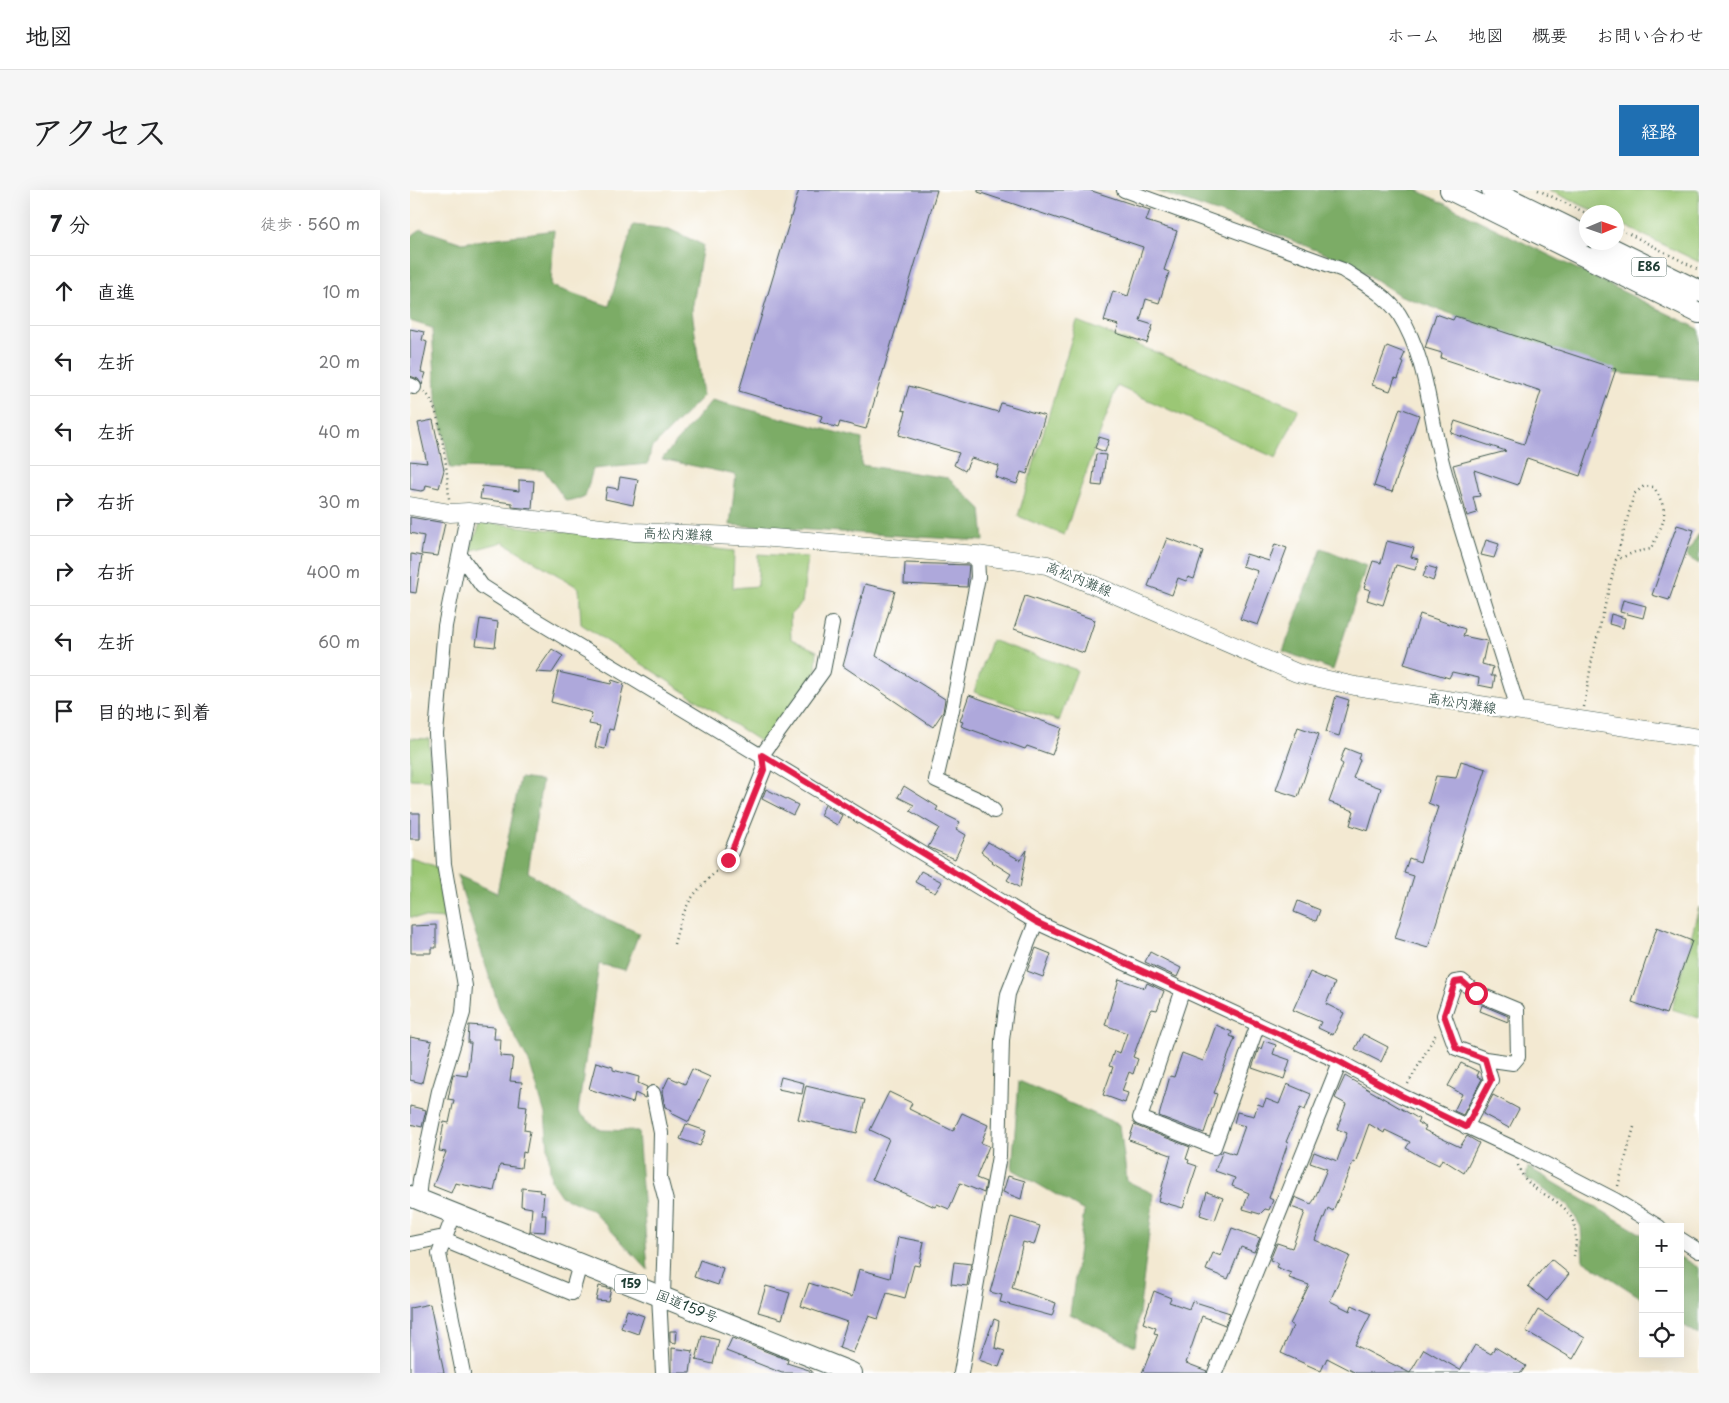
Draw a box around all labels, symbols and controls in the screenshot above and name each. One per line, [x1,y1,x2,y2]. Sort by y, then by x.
text: 地図 [25,17,73,53]
text: ホーム [1387,21,1440,48]
text: 地図 [1468,21,1504,48]
text: 概要 [1532,21,1568,48]
text: お問い合わせ [1596,21,1704,48]
text: アクセス [30,104,168,157]
button: 経路 [1619,105,1699,156]
north arrow [1579,205,1624,250]
text: 7 分 [50,207,90,239]
text: 徒歩 · 560 m [261,211,360,235]
road number: E86 [1632,258,1666,276]
icon: ahead [50,277,78,305]
text: 直進 [97,277,135,305]
text: 10 m [323,279,360,303]
icon: left [50,347,78,375]
text: 左折 [97,347,135,375]
text: 20 m [319,349,360,373]
icon: left [50,417,78,445]
text: 左折 [97,417,135,445]
text: 40 m [318,419,360,443]
icon: right [50,487,78,515]
text: 右折 [97,487,135,515]
text: 30 m [318,489,360,513]
street label: 高松内灘線 [643,522,713,545]
street label: 高松内灘線 [1043,556,1116,601]
icon: right [50,557,78,585]
text: 右折 [97,557,135,585]
text: 400 m [307,559,360,583]
icon: left [50,627,78,655]
text: 左折 [97,627,135,655]
text: 60 m [318,629,360,653]
street label: 高松内灘線 [1426,687,1498,718]
icon: arrive [50,697,78,725]
text: 目的地に到着 [97,697,211,725]
route end [717,849,740,872]
route start [1465,982,1488,1005]
map controls [1639,1223,1684,1358]
button: + [1639,1223,1684,1268]
button: − [1639,1268,1684,1313]
road number: 159 [615,1274,647,1294]
street label: 国道159号 [653,1283,722,1328]
button: locate [1639,1313,1684,1358]

